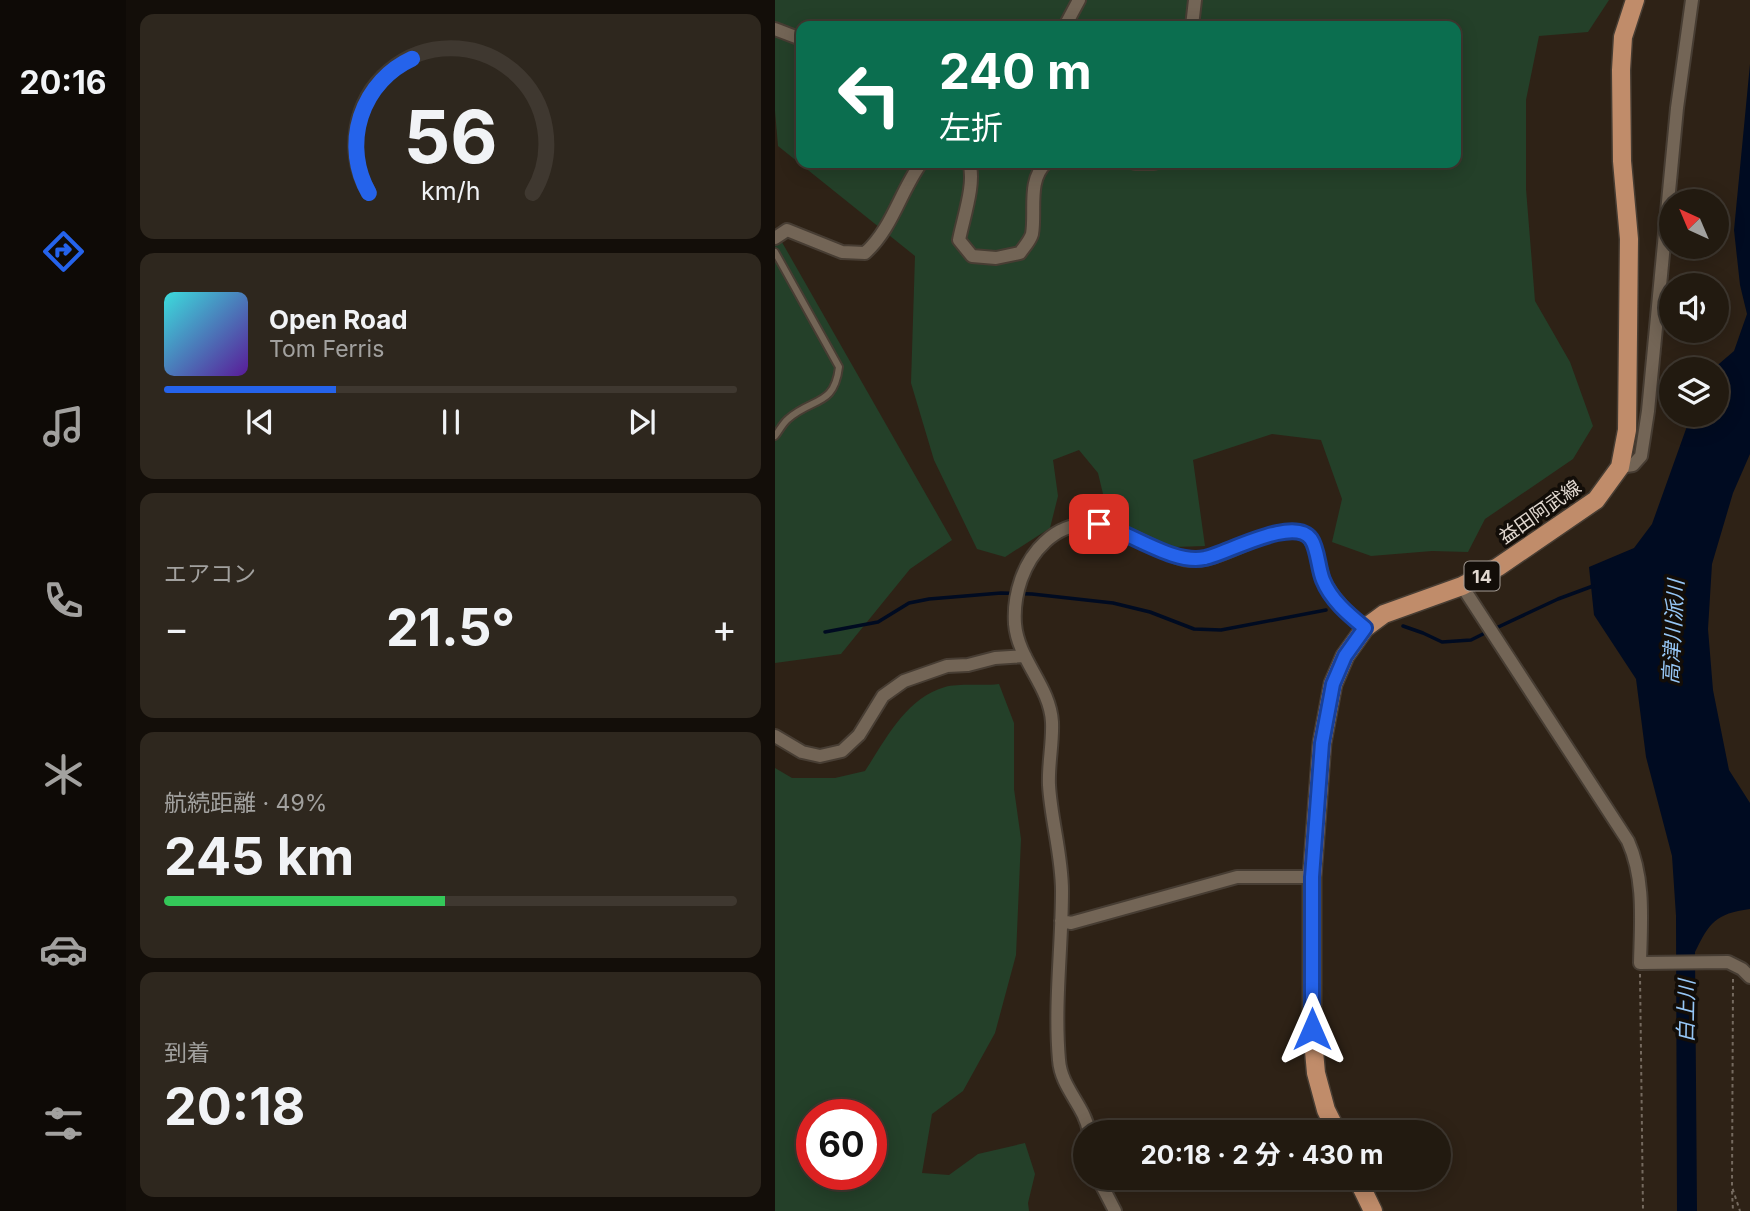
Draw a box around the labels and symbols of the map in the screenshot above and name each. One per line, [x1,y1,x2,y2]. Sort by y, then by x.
north arrow [1659,189,1729,259]
street label: 益田阿武線 [1494,475,1586,549]
pin [1069,494,1129,554]
road number: 14 [1465,562,1499,590]
water label: 高津川派川 [1658,577,1688,685]
water label: 白上川 [1673,977,1699,1043]
position arrow [1275,992,1349,1066]
speed limit sign: 60 [796,1099,887,1190]

